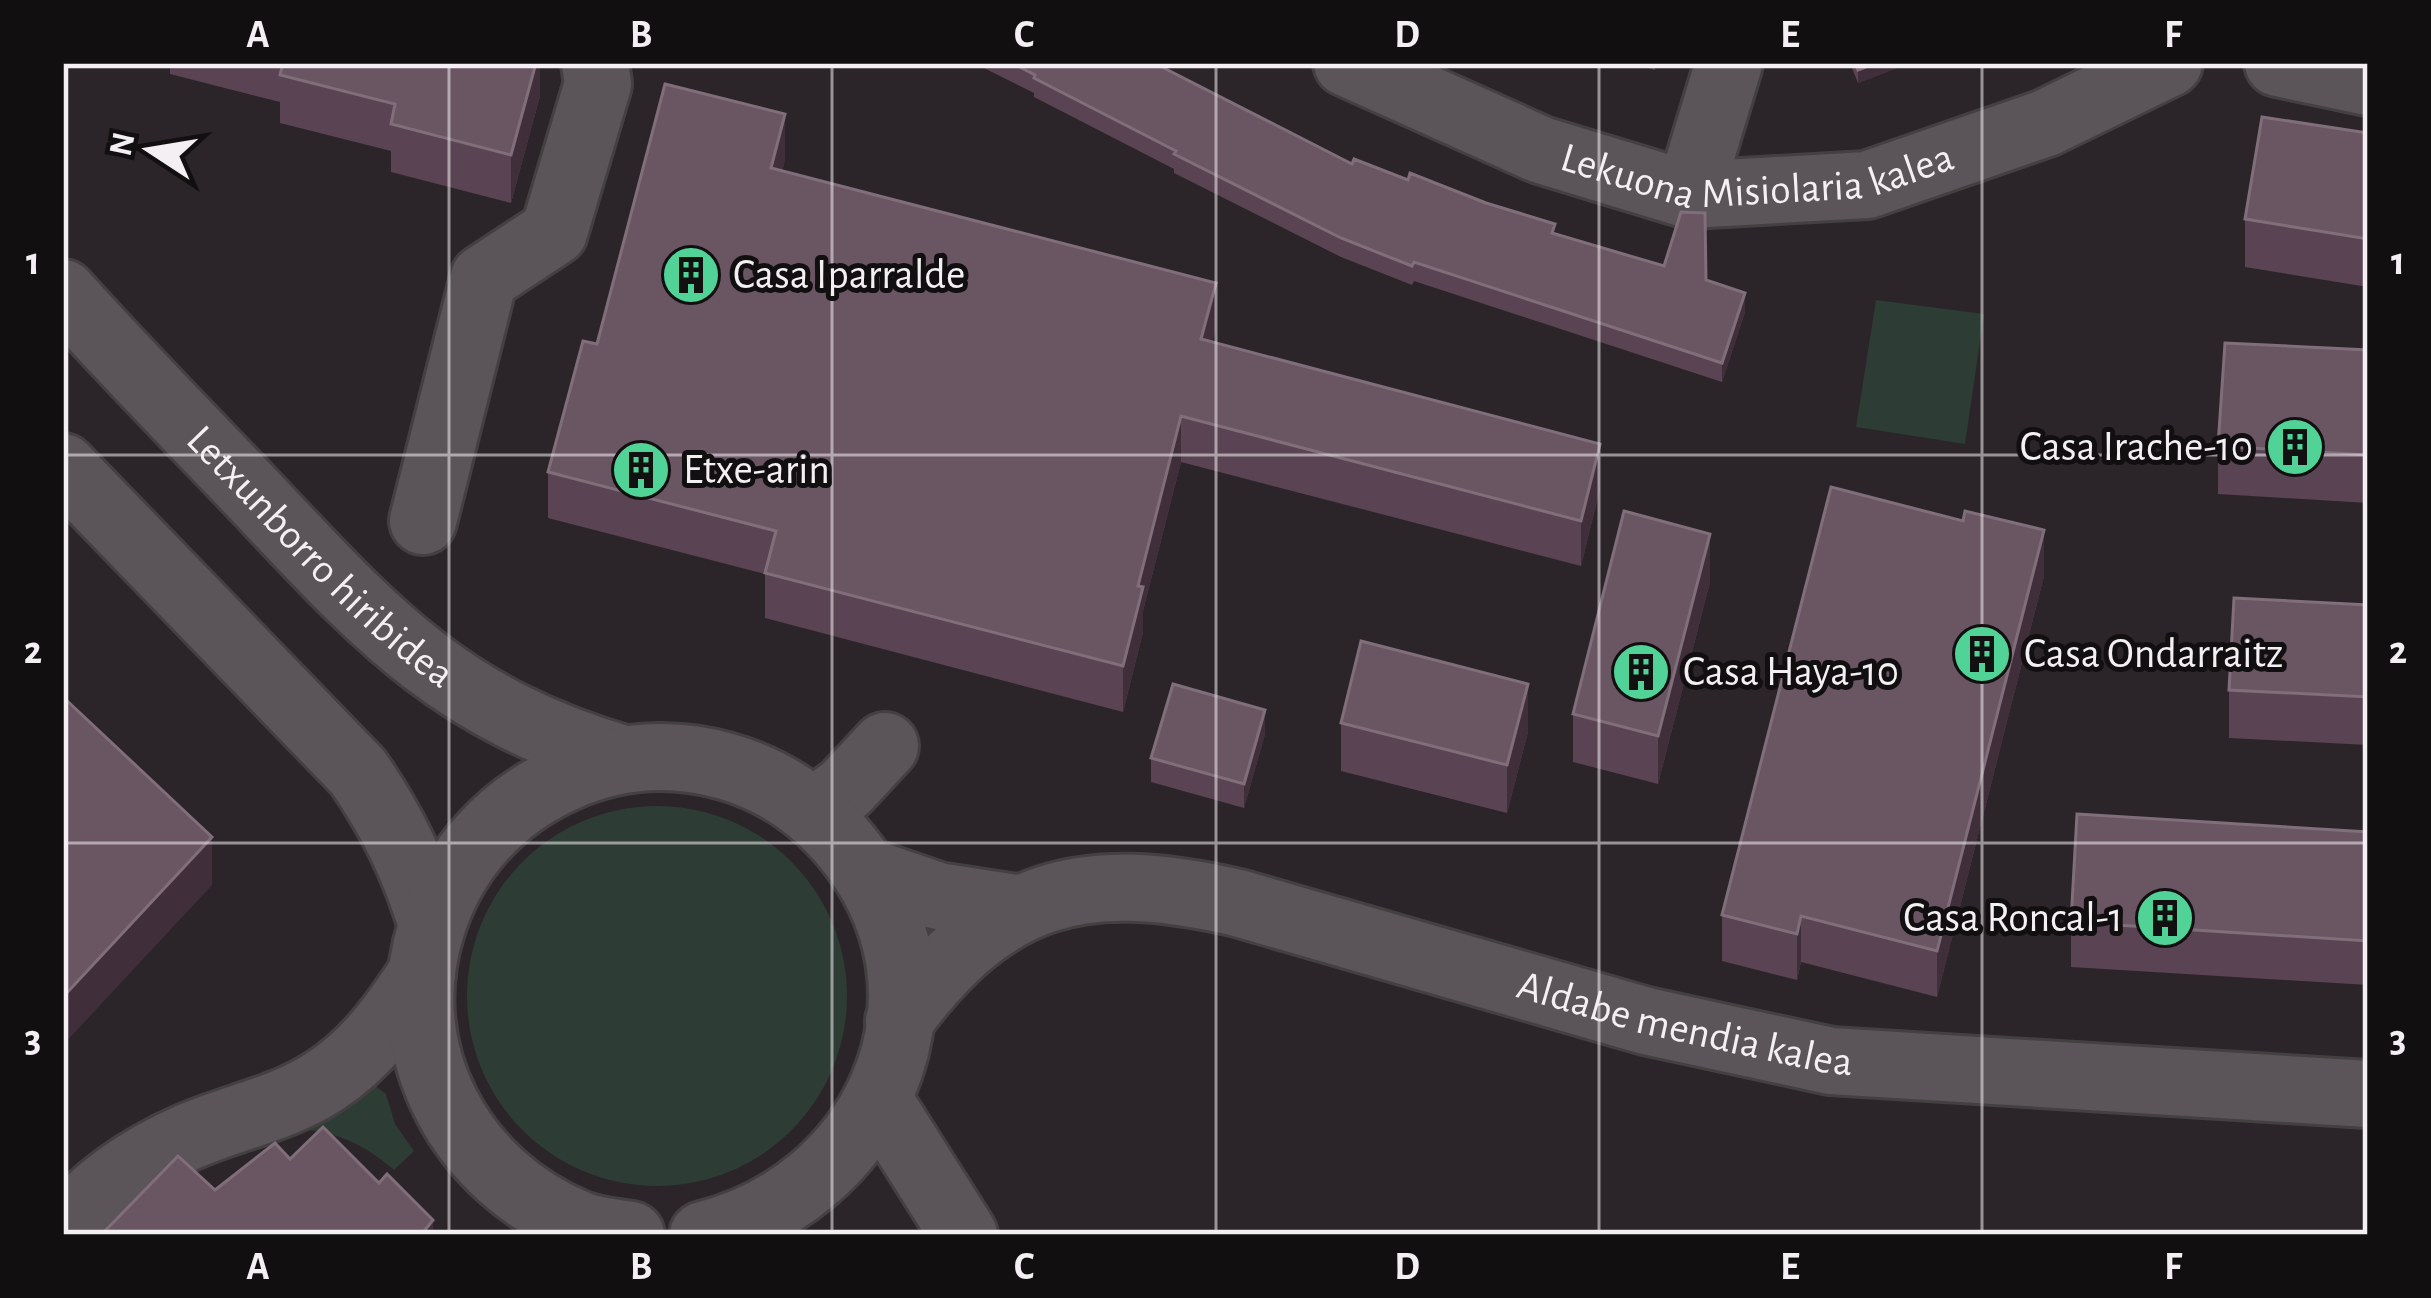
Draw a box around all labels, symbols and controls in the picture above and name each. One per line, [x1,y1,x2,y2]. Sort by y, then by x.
text: A [246,16,270,55]
text: B [630,16,652,55]
text: C [1014,16,1034,55]
text: D [1394,16,1420,55]
text: E [1780,16,1800,55]
text: F [2164,16,2183,55]
north arrow [90,90,210,210]
text: N [105,130,142,159]
street label: Lekuona Misiolaria kalea [1556,136,1959,217]
text: 1 [26,243,40,282]
text: 1 [2391,243,2405,282]
building icon: Casa Iparralde [660,244,722,306]
place label: Casa Iparralde [733,254,965,296]
building icon: Casa Irache-10 [2264,416,2326,478]
street label: Letxunborro hiribidea [179,418,461,696]
place label: Casa Irache-10 [2020,426,2253,468]
building icon: Etxe-arin [610,439,672,501]
place label: Etxe-arin [683,449,830,491]
building icon: Casa Ondarraitz [1951,623,2013,685]
text: 2 [24,632,42,671]
text: 2 [2389,632,2407,671]
place label: Casa Ondarraitz [2024,633,2283,675]
building icon: Casa Haya-10 [1610,641,1672,703]
place label: Casa Haya-10 [1683,651,1899,693]
building icon: Casa Roncal-1 [2134,887,2196,949]
place label: Casa Roncal-1 [1903,897,2123,939]
street label: Aldabe mendia kalea [1513,964,1854,1083]
text: 3 [25,1020,41,1059]
text: 3 [2390,1020,2406,1059]
text: A [246,1248,270,1287]
text: B [630,1248,652,1287]
text: C [1014,1248,1034,1287]
text: D [1394,1248,1420,1287]
text: E [1780,1248,1800,1287]
text: F [2164,1248,2183,1287]

